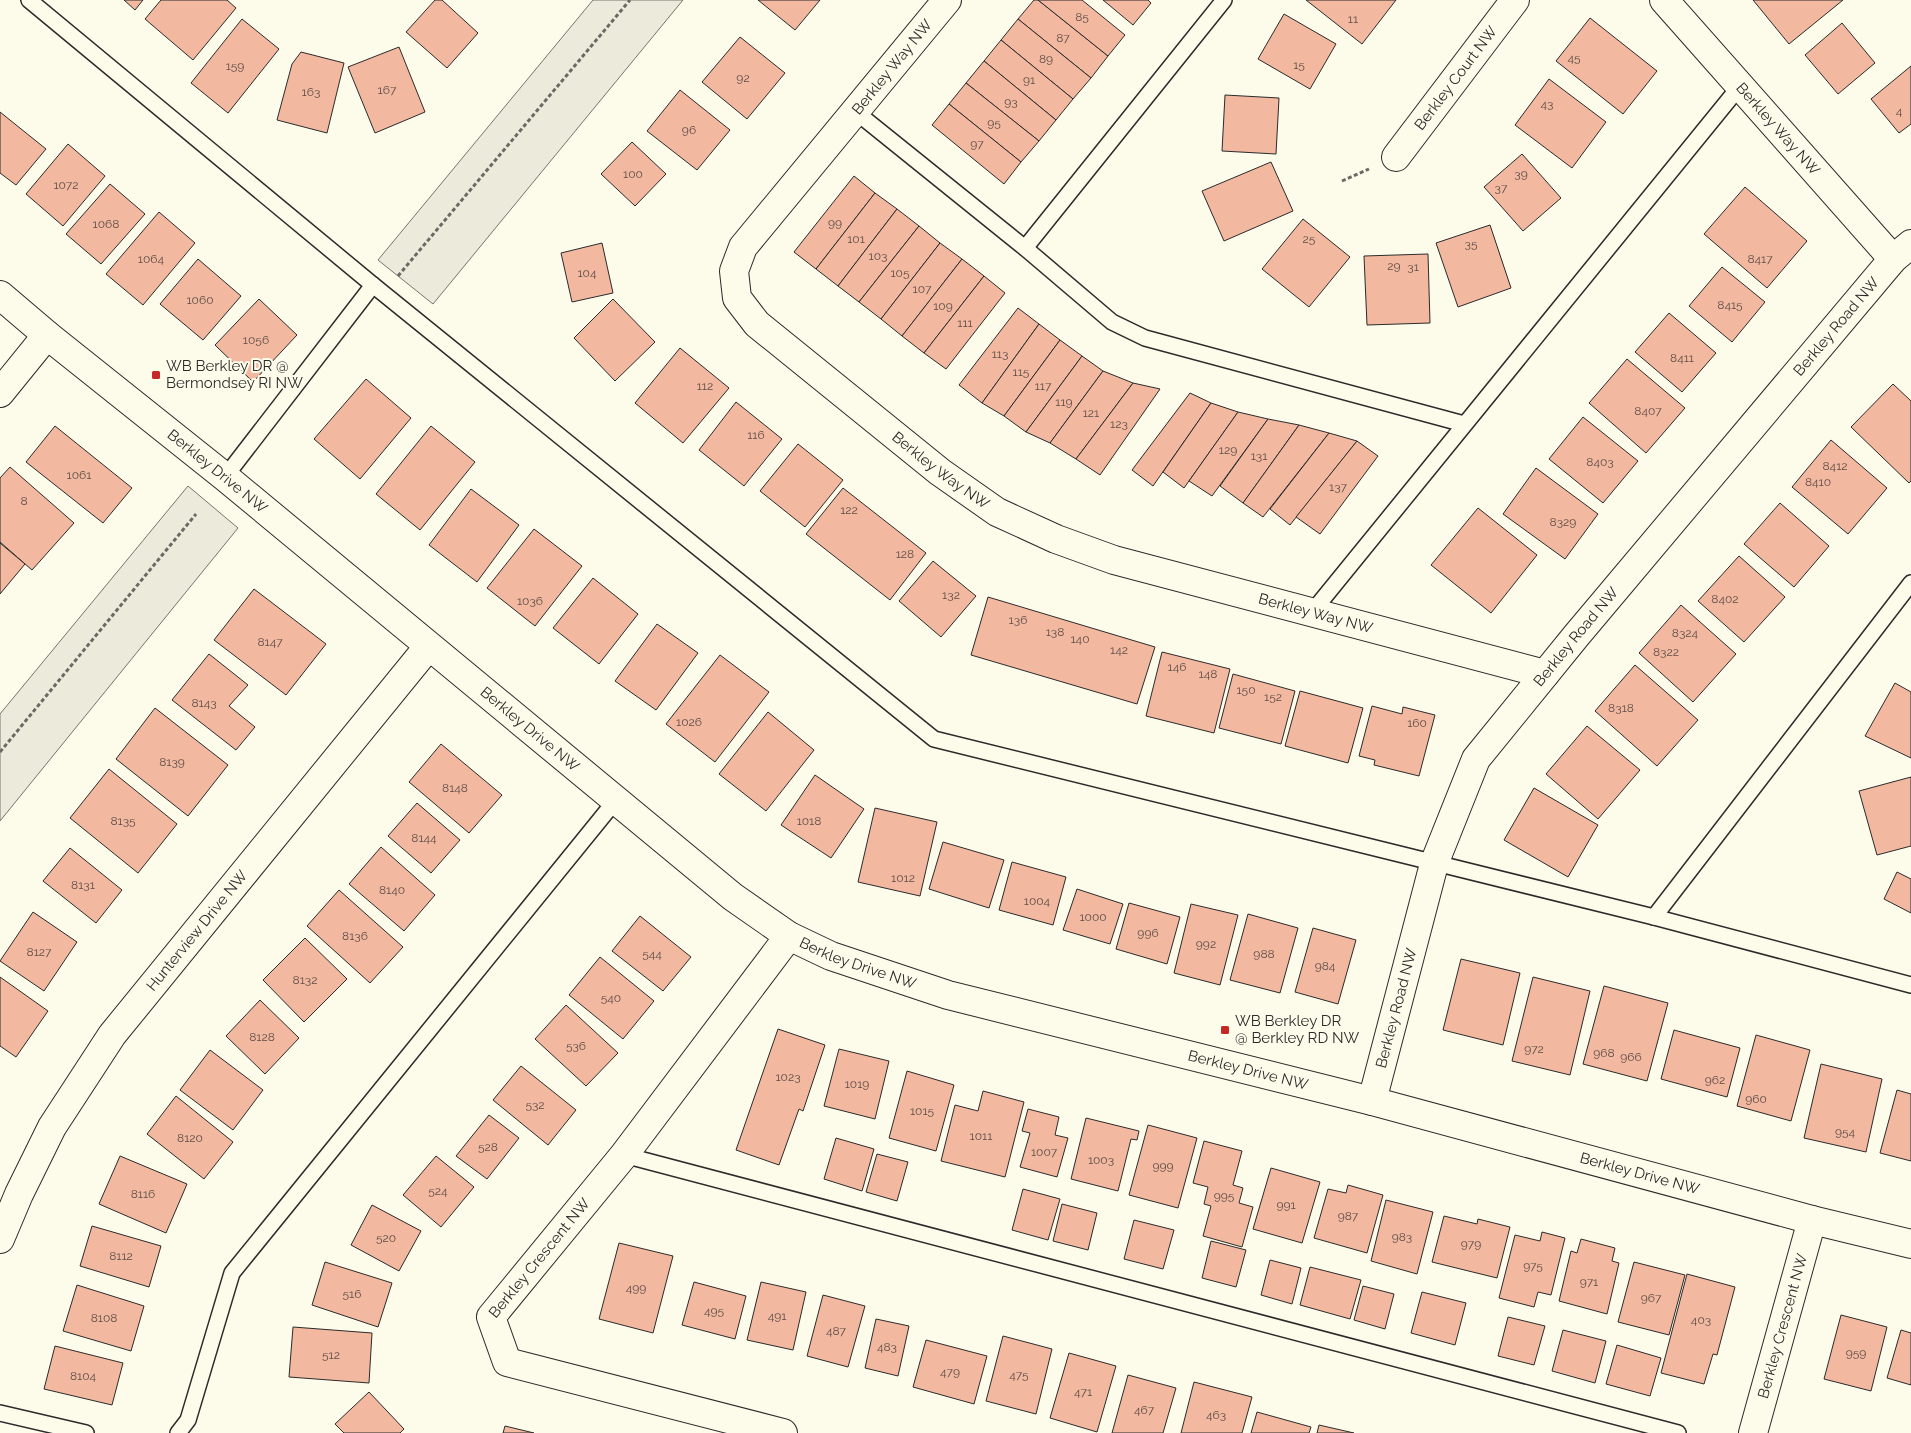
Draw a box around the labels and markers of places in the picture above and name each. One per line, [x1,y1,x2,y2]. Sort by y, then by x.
place label: WB Berkley DR @ Bermondsey RI NW [166,357,303,392]
marker: WB Berkley DR @ Bermondsey RI NW [150,369,162,381]
place label: WB Berkley DR @ Berkley RD NW [1235,1012,1360,1047]
marker: WB Berkley DR @ Berkley RD NW [1219,1024,1231,1036]

